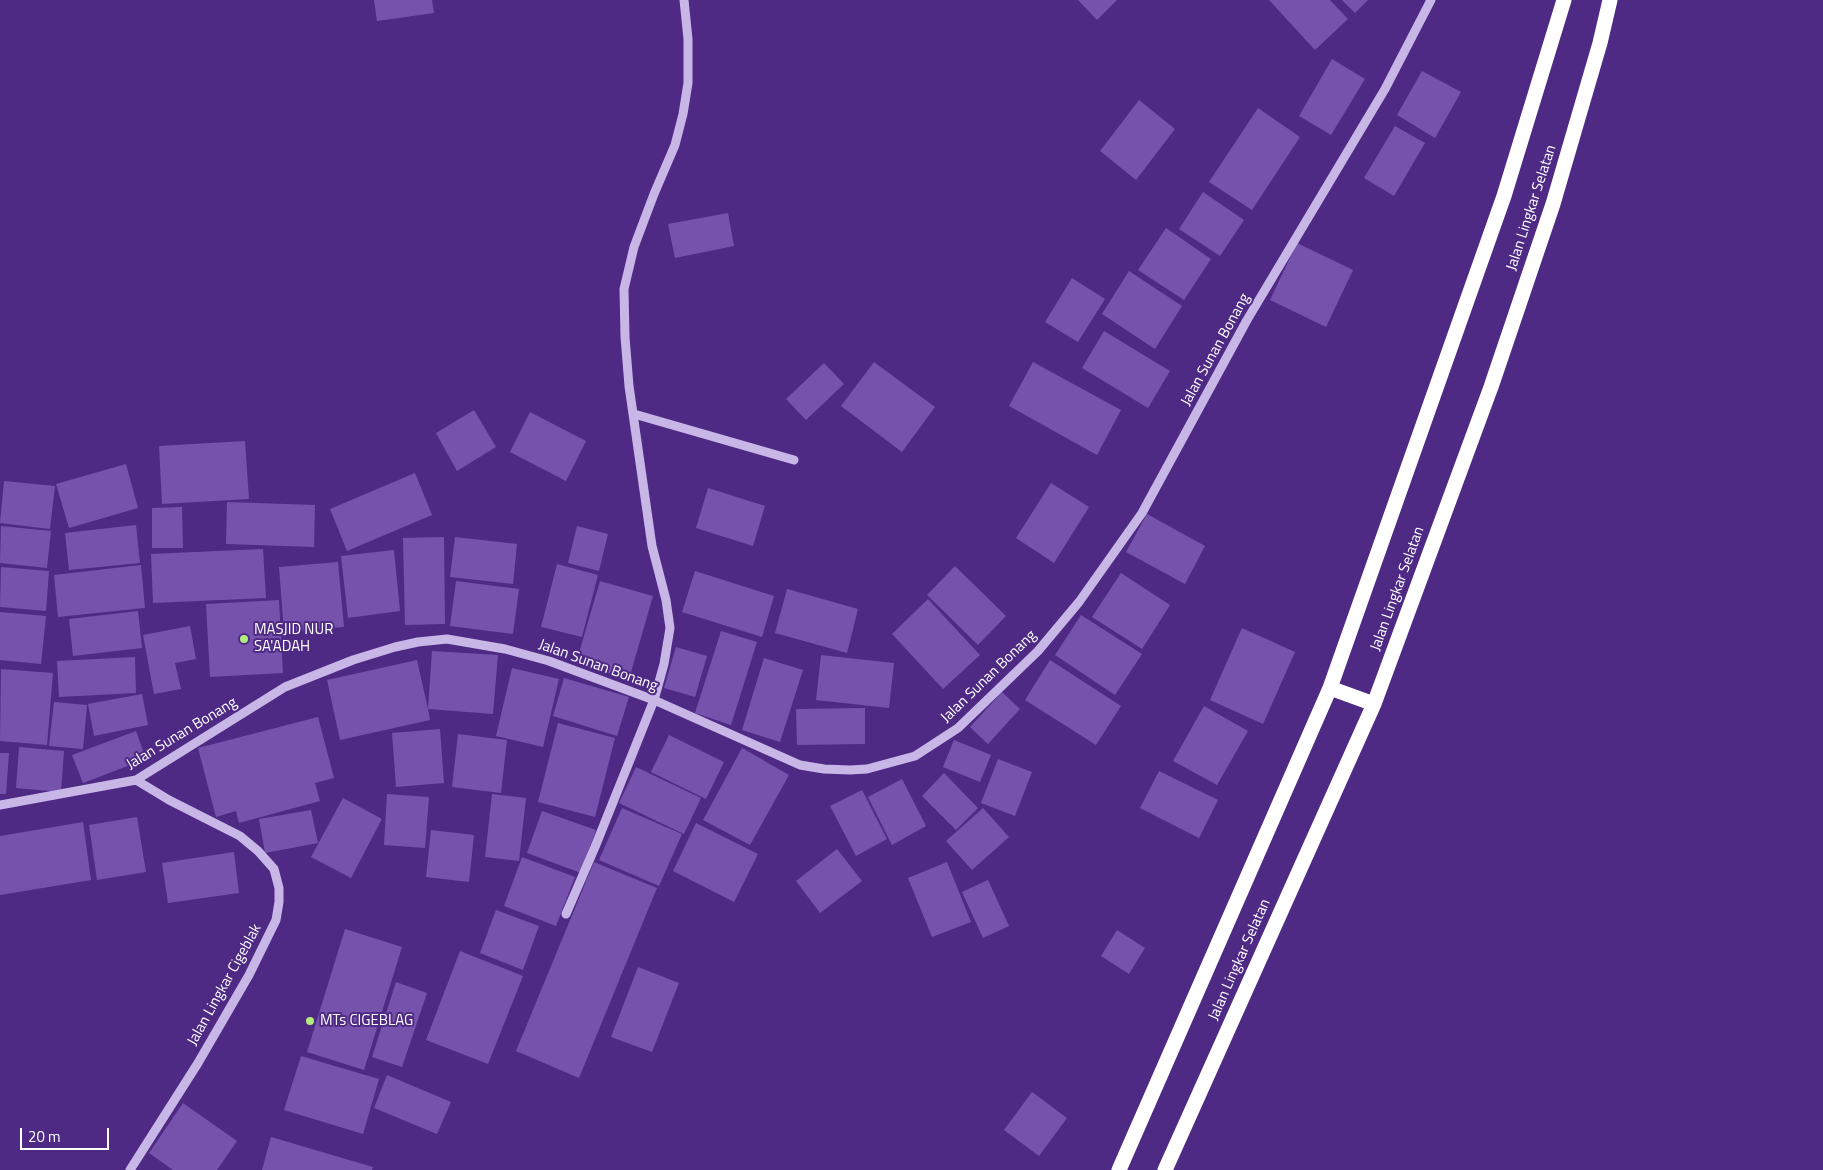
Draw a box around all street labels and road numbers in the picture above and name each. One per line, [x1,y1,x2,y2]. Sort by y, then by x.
street label: Jalan Lingkar Selatan [1503,143,1561,273]
street label: Jalan Sunan Bonang [1178,291,1254,409]
street label: Jalan Lingkar Selatan [1367,524,1429,654]
street label: Jalan Sunan Bonang [938,627,1040,727]
street label: Jalan Sunan Bonang [536,636,660,696]
street label: Jalan Sunan Bonang [123,694,241,774]
street label: Jalan Lingkar Selatan [1205,896,1275,1024]
street label: Jalan Lingkar Cigeblak [184,921,266,1049]

